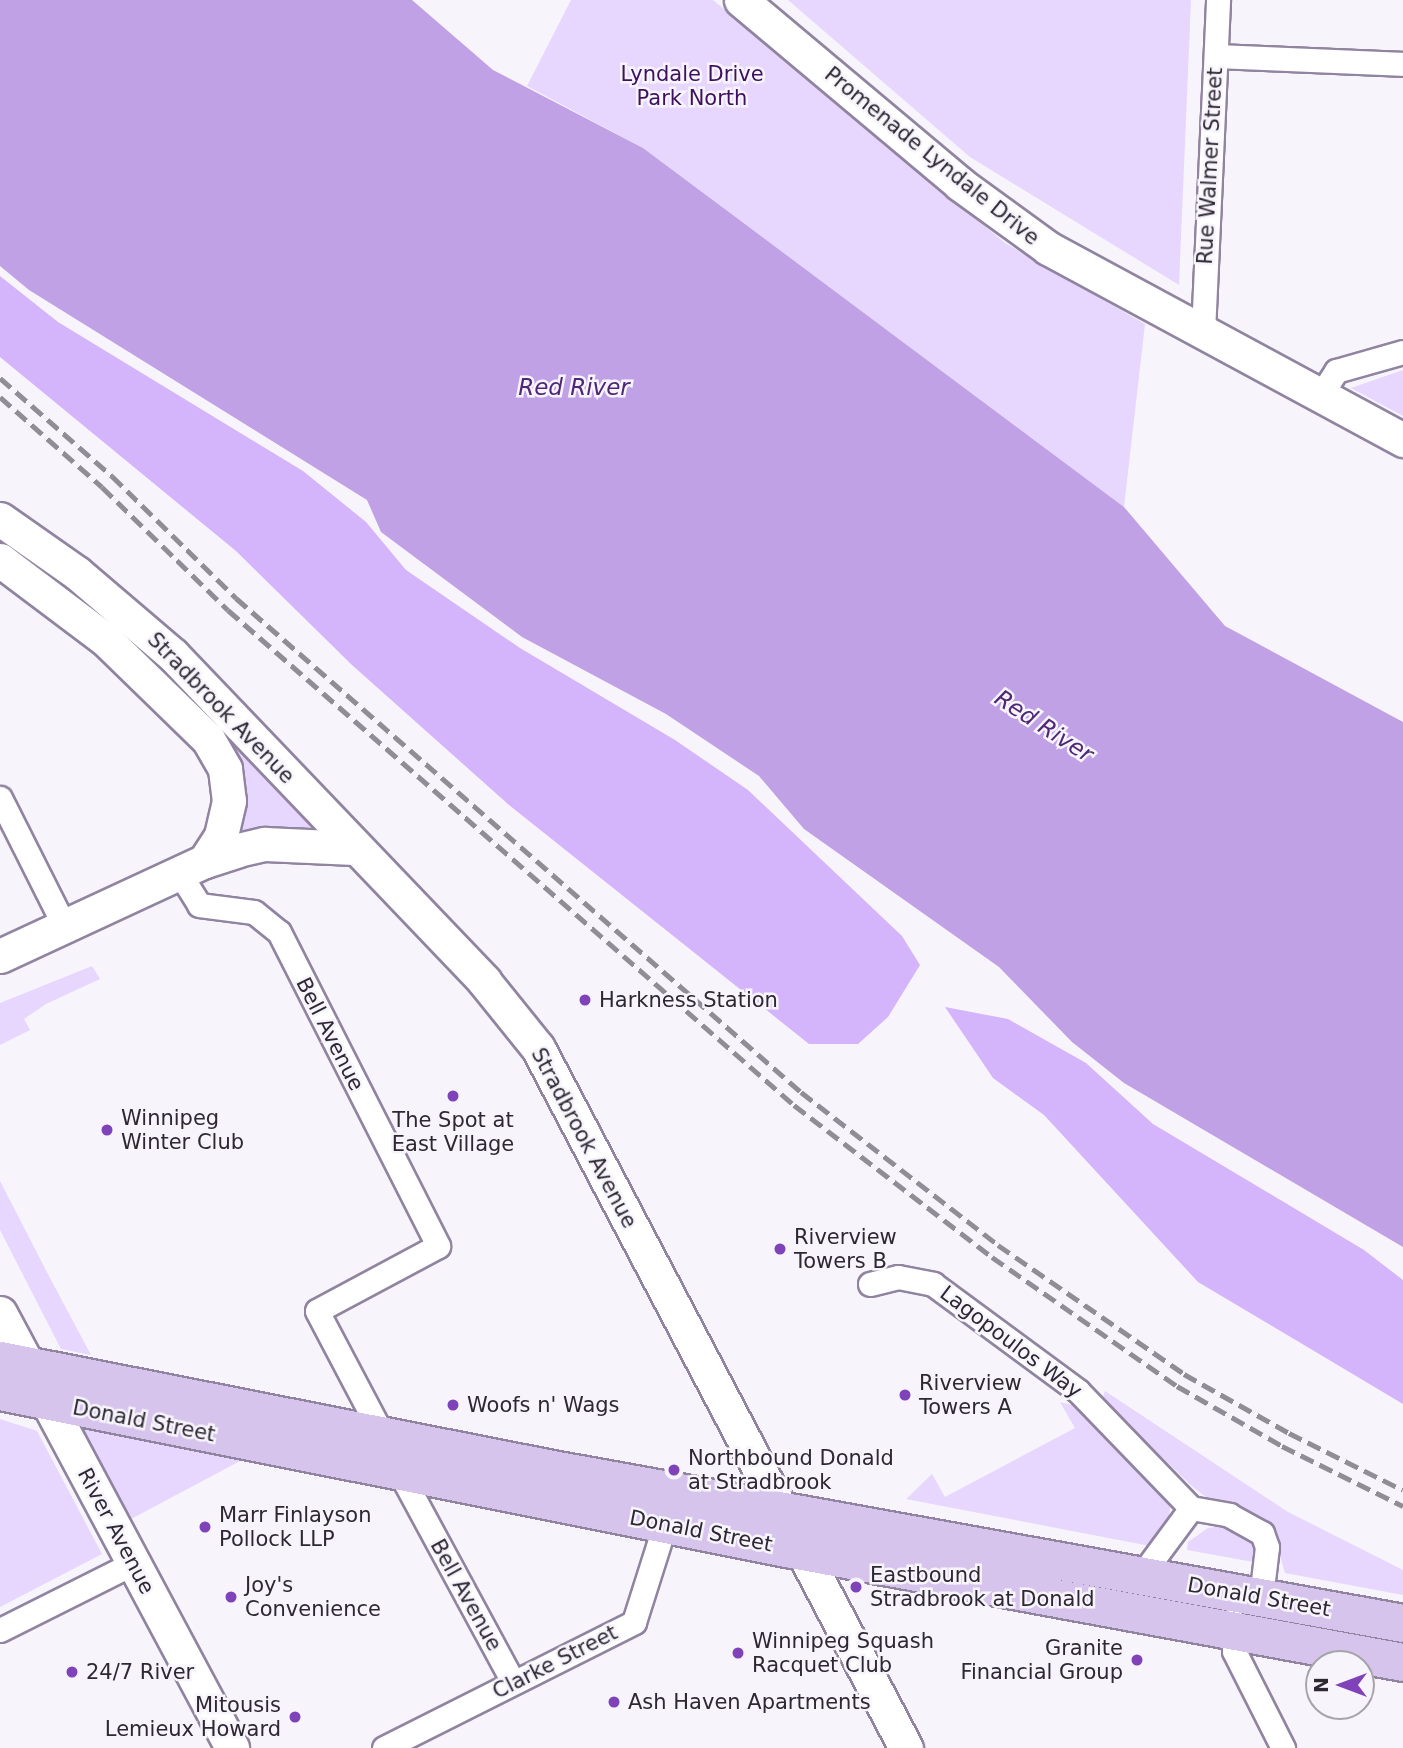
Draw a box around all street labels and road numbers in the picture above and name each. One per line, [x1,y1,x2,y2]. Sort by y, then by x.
street label: Promenade Lyndale Drive [820,62,1044,250]
street label: Rue Walmer Street [1192,67,1228,265]
street label: Stradbrook Avenue [142,627,300,789]
street label: Bell Avenue [291,973,369,1095]
street label: Stradbrook Avenue [526,1044,642,1232]
street label: Lagopoulos Way [935,1280,1087,1404]
street label: Donald Street [71,1395,217,1447]
street label: River Avenue [72,1464,160,1598]
street label: Donald Street [628,1505,774,1557]
street label: Bell Avenue [425,1535,507,1655]
street label: Donald Street [1185,1572,1333,1622]
street label: Clarke Street [488,1620,622,1704]

